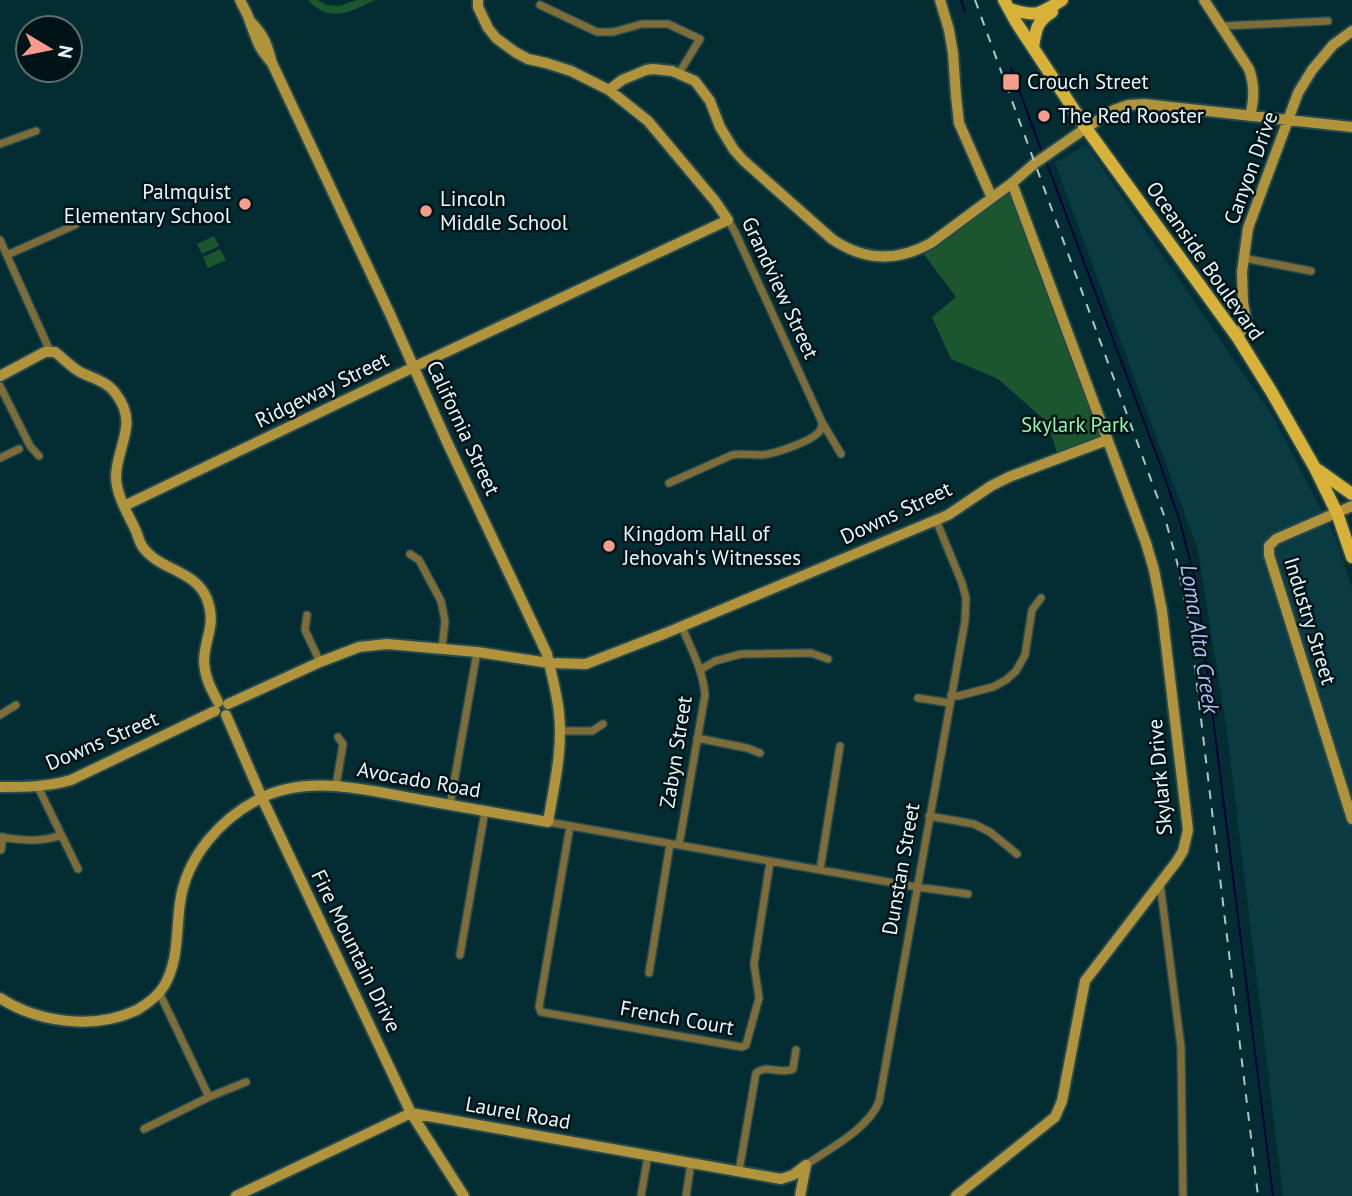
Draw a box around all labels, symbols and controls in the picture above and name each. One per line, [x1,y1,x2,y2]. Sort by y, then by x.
north arrow [14,14,84,84]
text: N [53,44,79,60]
place label: Crouch Street [1027,68,1149,95]
marker: Crouch Street [1001,72,1021,92]
place label: The Red Rooster [1058,102,1204,129]
marker: The Red Rooster [1036,108,1052,124]
street label: Canyon Drive [1218,108,1283,228]
street label: Oceanside Boulevard [1140,176,1270,346]
place label: Palmquist Elementary School [64,178,231,229]
place label: Lincoln Middle School [440,185,568,236]
marker: Palmquist Elementary School [237,196,253,212]
marker: Lincoln Middle School [418,203,434,219]
street label: Grandview Street [736,212,825,363]
street label: Ridgeway Street [251,346,393,434]
street label: California Street [420,356,506,499]
park label: Skylark Park [1021,411,1129,438]
street label: Downs Street [836,475,956,550]
place label: Kingdom Hall of Jehovah's Witnesses [622,520,801,571]
marker: Kingdom Hall of Jehovah's Witnesses [601,538,617,554]
street label: Industry Street [1278,554,1343,688]
water label: Loma Alta Creek [1174,562,1227,717]
street label: Zabyn Street [653,694,698,810]
street label: Downs Street [41,705,162,776]
street label: Skylark Drive [1141,718,1178,836]
street label: Avocado Road [355,755,483,804]
street label: Dunstan Street [876,801,925,937]
street label: Fire Mountain Drive [305,865,408,1037]
street label: French Court [618,994,736,1041]
street label: Laurel Road [463,1090,573,1135]

